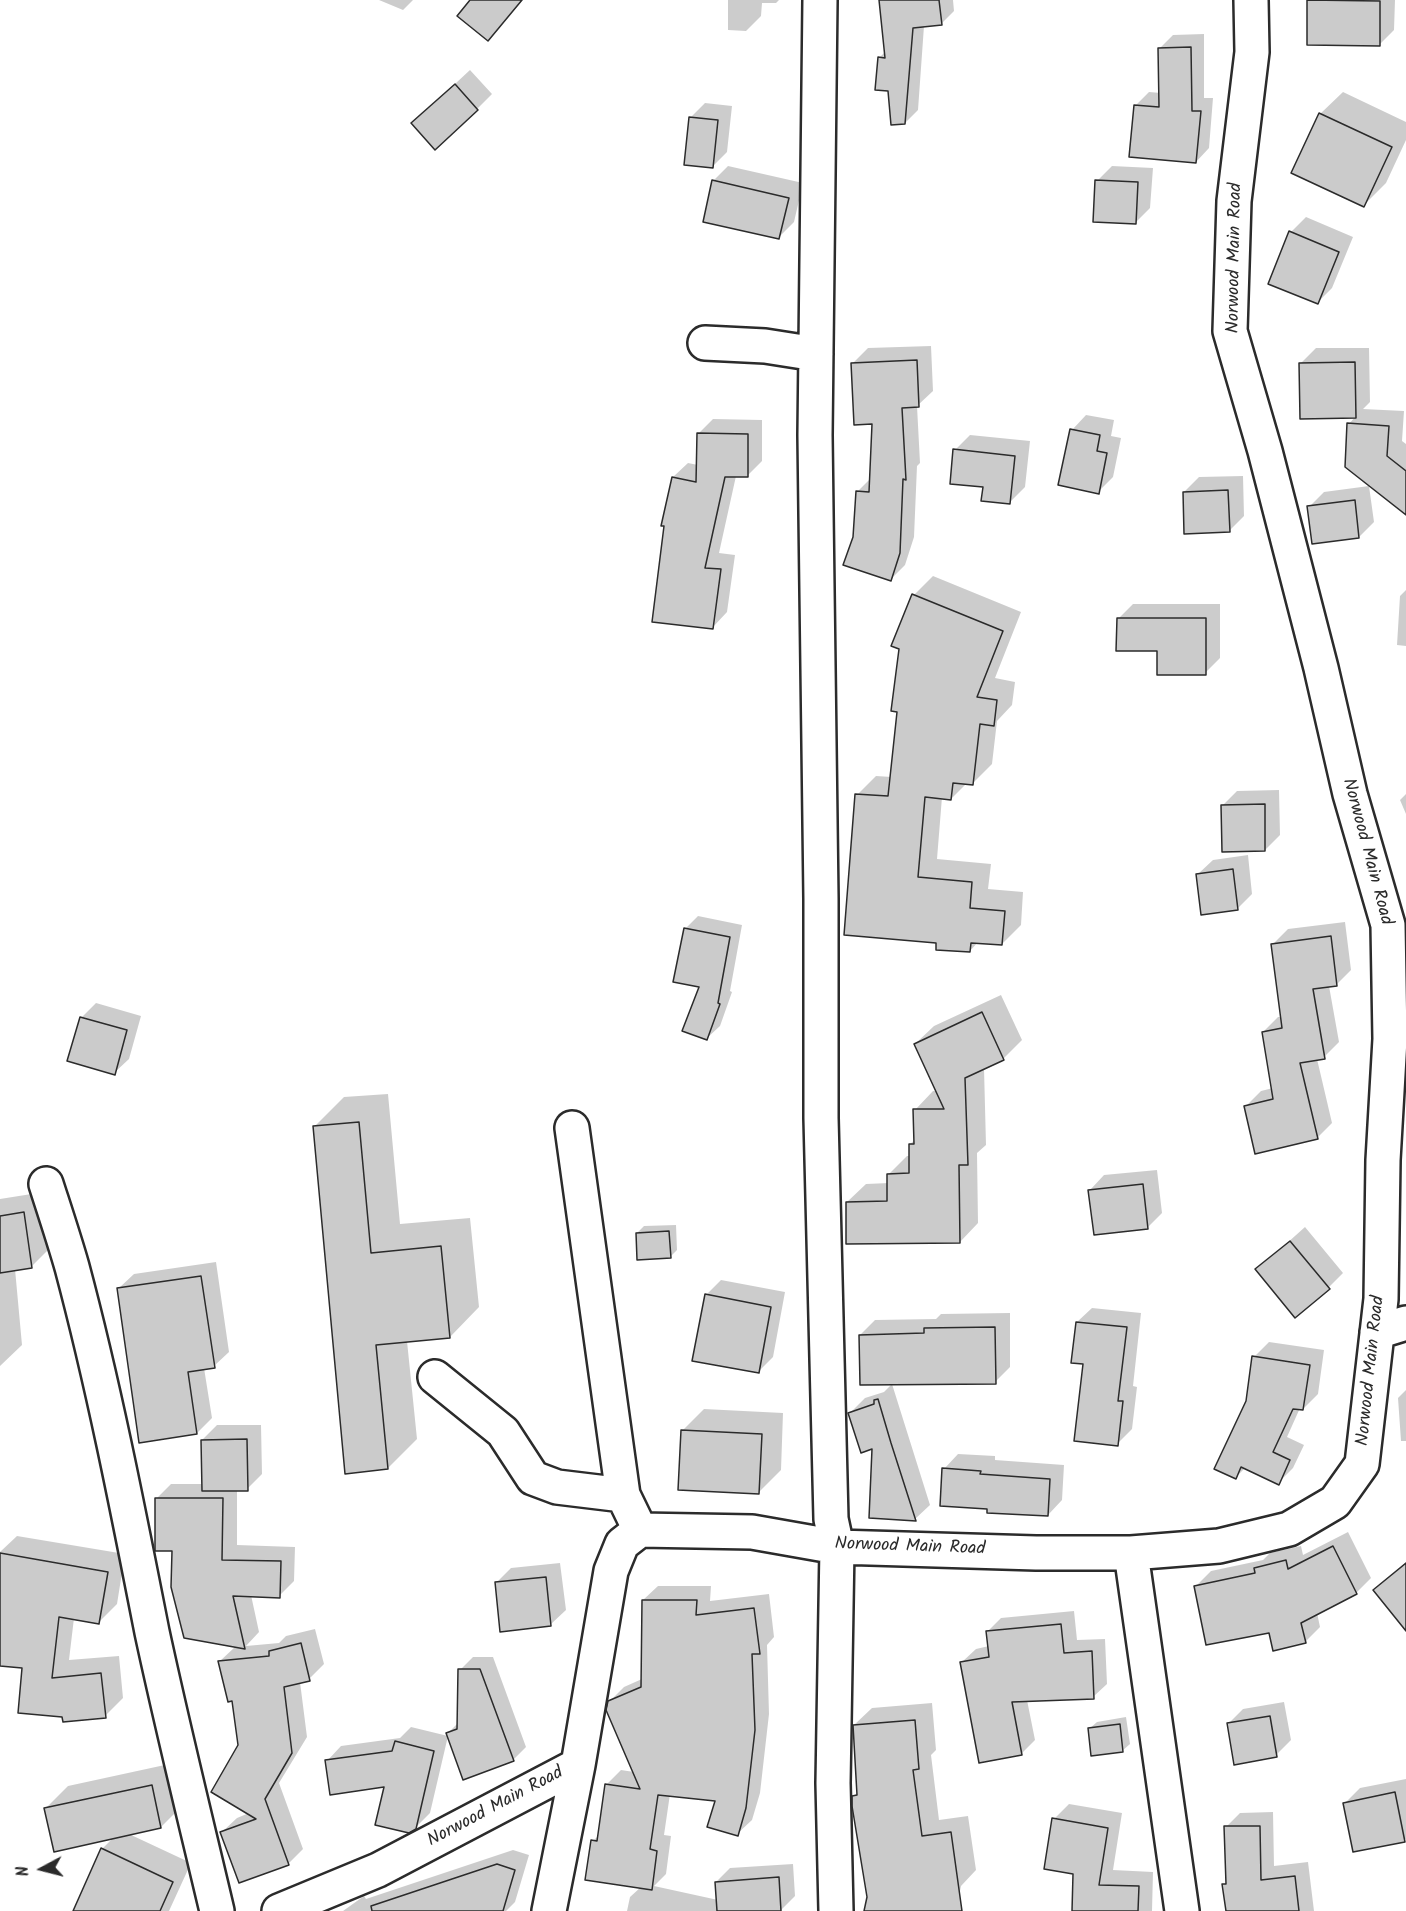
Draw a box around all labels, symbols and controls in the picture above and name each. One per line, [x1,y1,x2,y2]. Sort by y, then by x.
street label: Norwood Main Road [1224,182,1248,334]
street label: Norwood Main Road [1336,776,1396,928]
street label: Norwood Main Road [1353,1295,1391,1447]
street label: Norwood Main Road [834,1535,986,1561]
street label: Norwood Main Road [424,1763,568,1853]
north arrow [12,1839,72,1899]
text: N [11,1865,37,1878]

